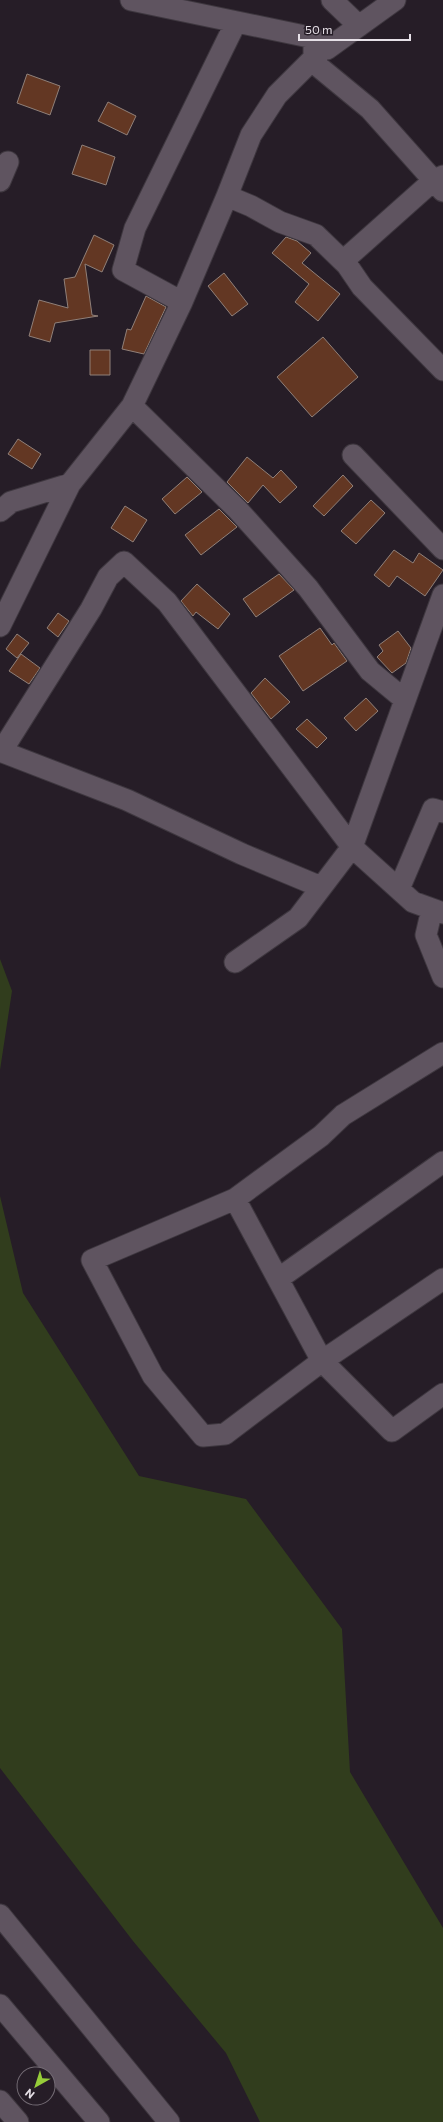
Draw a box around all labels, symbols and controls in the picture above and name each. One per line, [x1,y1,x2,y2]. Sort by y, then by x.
scale bar [299,16,410,42]
text: 50 m [305,22,333,36]
north arrow [16,2066,56,2106]
text: N [22,2087,37,2102]

